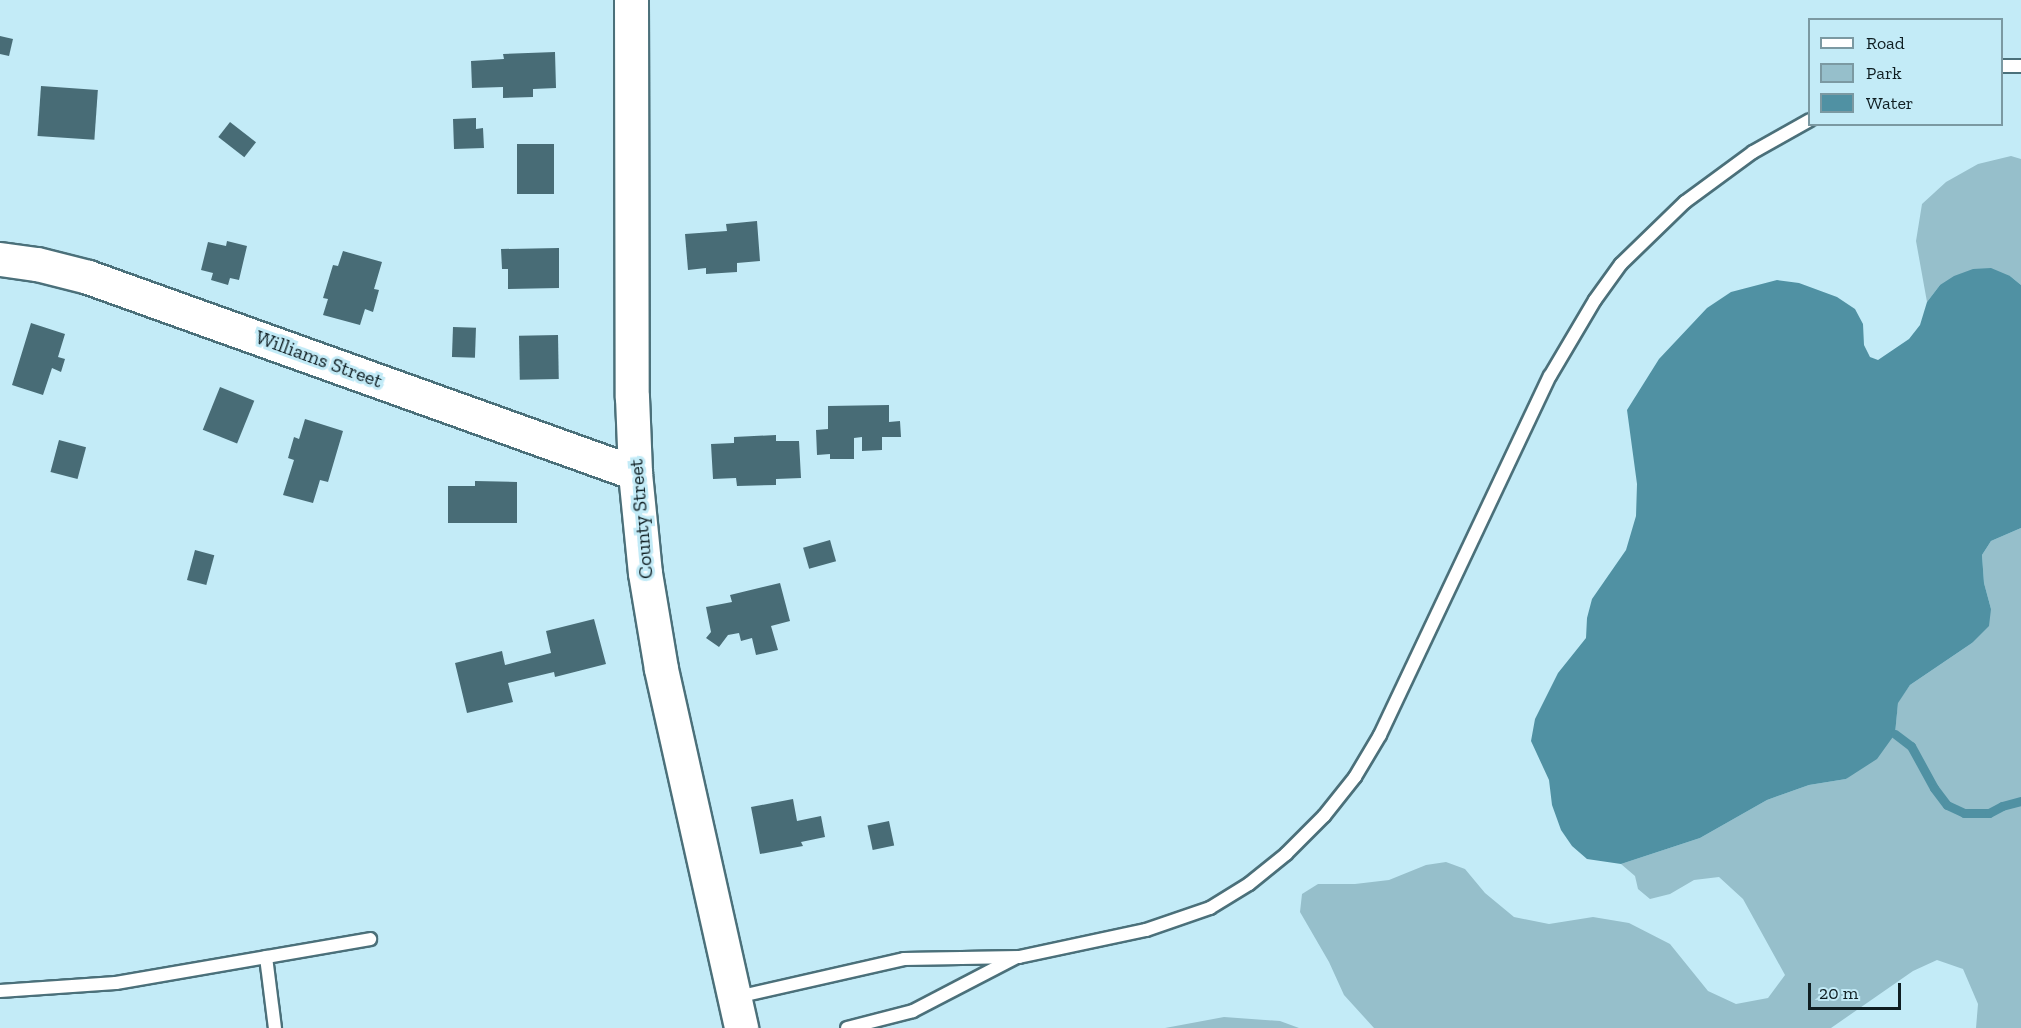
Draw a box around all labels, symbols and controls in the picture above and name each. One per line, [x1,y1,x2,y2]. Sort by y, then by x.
legend [1808,18,2003,126]
text: Road [1866,32,1905,54]
text: Park [1866,62,1902,84]
text: Water [1866,92,1913,114]
street label: Williams Street [252,325,386,393]
street label: County Street [624,458,658,580]
scale bar [1811,971,1904,1009]
text: 20 m [1819,982,1858,1004]

